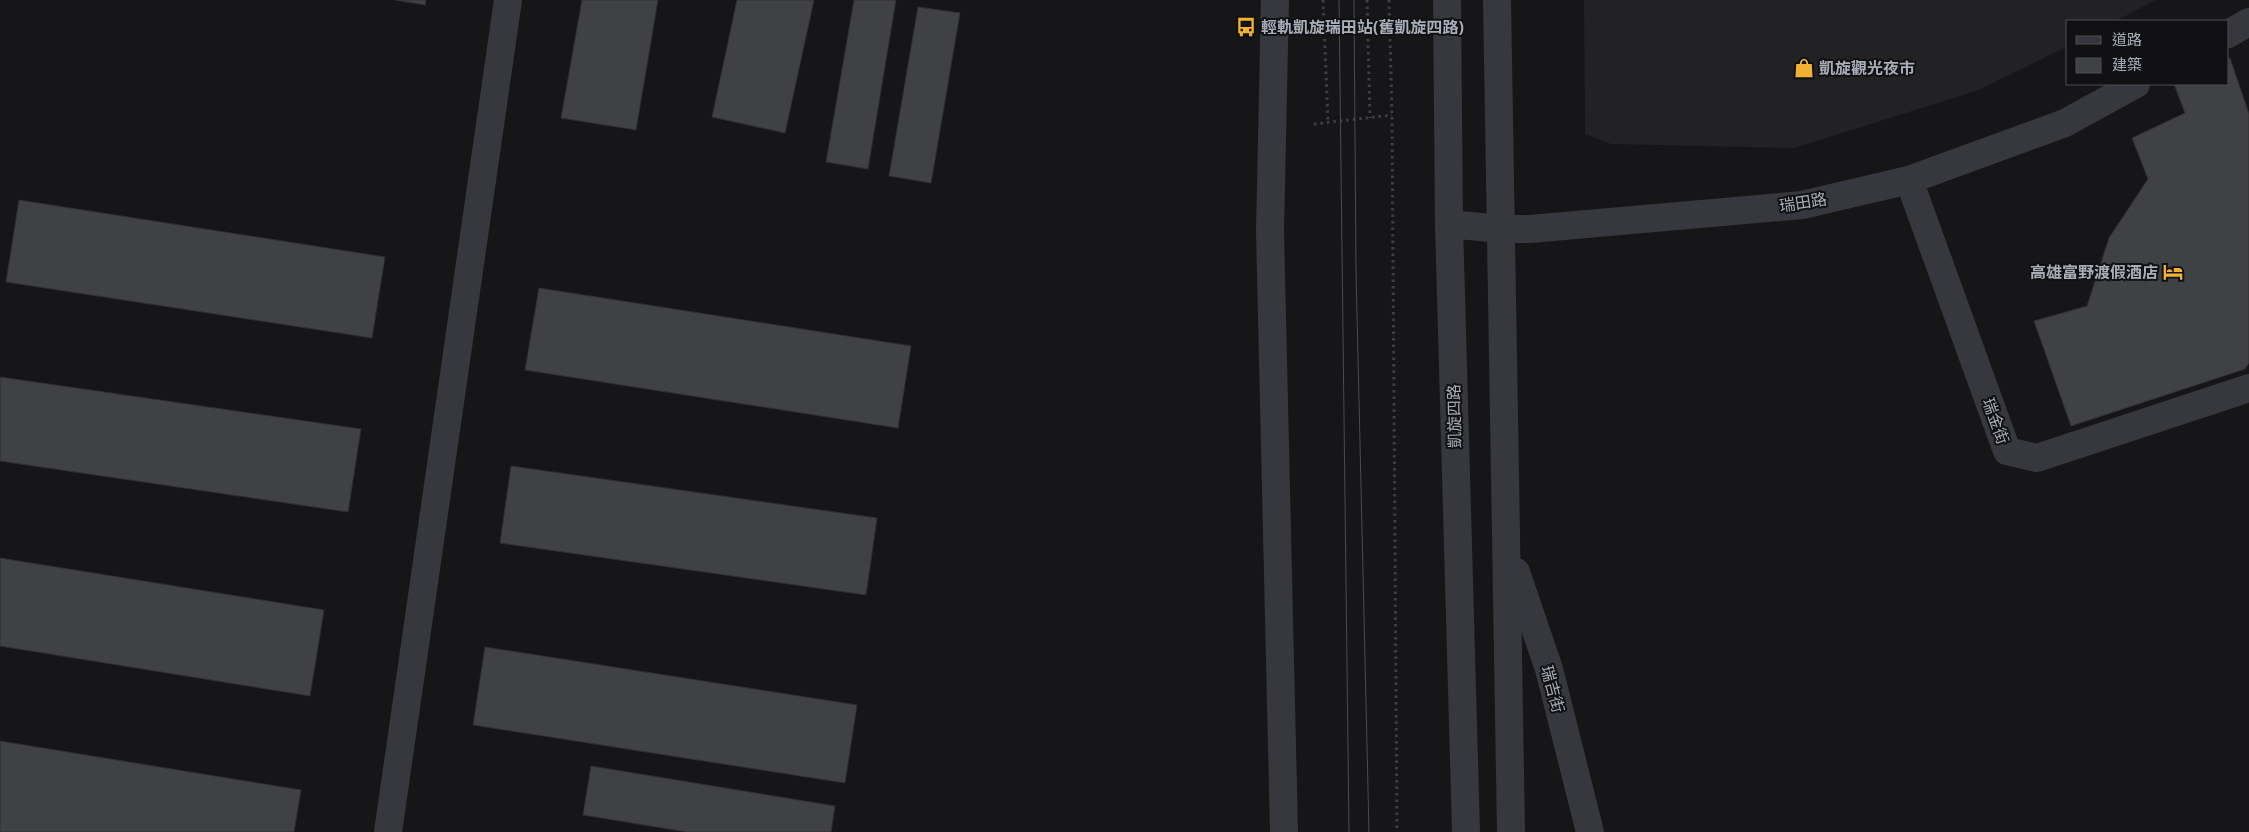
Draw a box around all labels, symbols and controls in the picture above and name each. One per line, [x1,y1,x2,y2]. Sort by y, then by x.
bus stop icon: 輕軌凱旋瑞田站(舊凱旋四路) [1235,16,1257,38]
place label: 輕軌凱旋瑞田站(舊凱旋四路) [1261,16,1464,38]
legend [2066,20,2229,85]
text: 道路 [2112,29,2142,49]
text: 建築 [2112,54,2142,74]
shop icon: 凱旋觀光夜市 [1793,57,1815,79]
place label: 凱旋觀光夜市 [1819,57,1915,79]
street label: 瑞田路 [1778,187,1828,217]
place label: 高雄富野渡假酒店 [2030,261,2158,283]
hotel icon: 高雄富野渡假酒店 [2162,261,2184,283]
street label: 凱旋四路 [1442,384,1466,448]
street label: 瑞金街 [1977,395,2015,447]
street label: 瑞吉街 [1536,663,1570,715]

